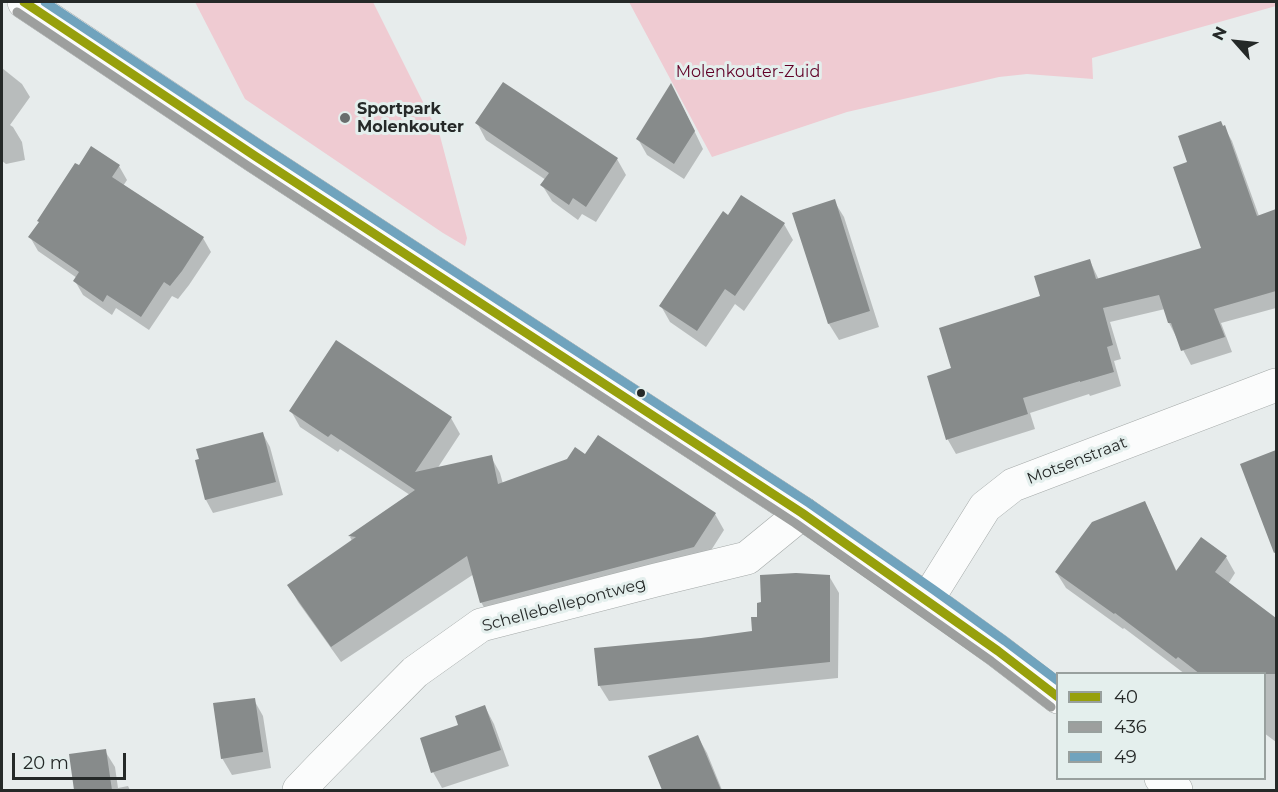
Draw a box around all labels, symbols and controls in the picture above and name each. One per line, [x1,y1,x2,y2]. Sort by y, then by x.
north arrow [1206,12,1266,72]
text: N [1208,24,1231,44]
park label: Molenkouter-Zuid [676,62,820,82]
place label: Sportpark Molenkouter [357,99,464,137]
marker: Sportpark Molenkouter [338,111,352,125]
unlabelled marker [635,387,647,399]
street label: Motsenstraat [1024,433,1130,489]
street label: Schellebellepontweg [480,574,648,636]
legend [1056,672,1266,780]
text: 40 [1114,686,1138,708]
text: 436 [1114,716,1147,738]
scale bar [15,741,129,779]
text: 49 [1114,746,1137,768]
text: 20 m [23,752,69,774]

